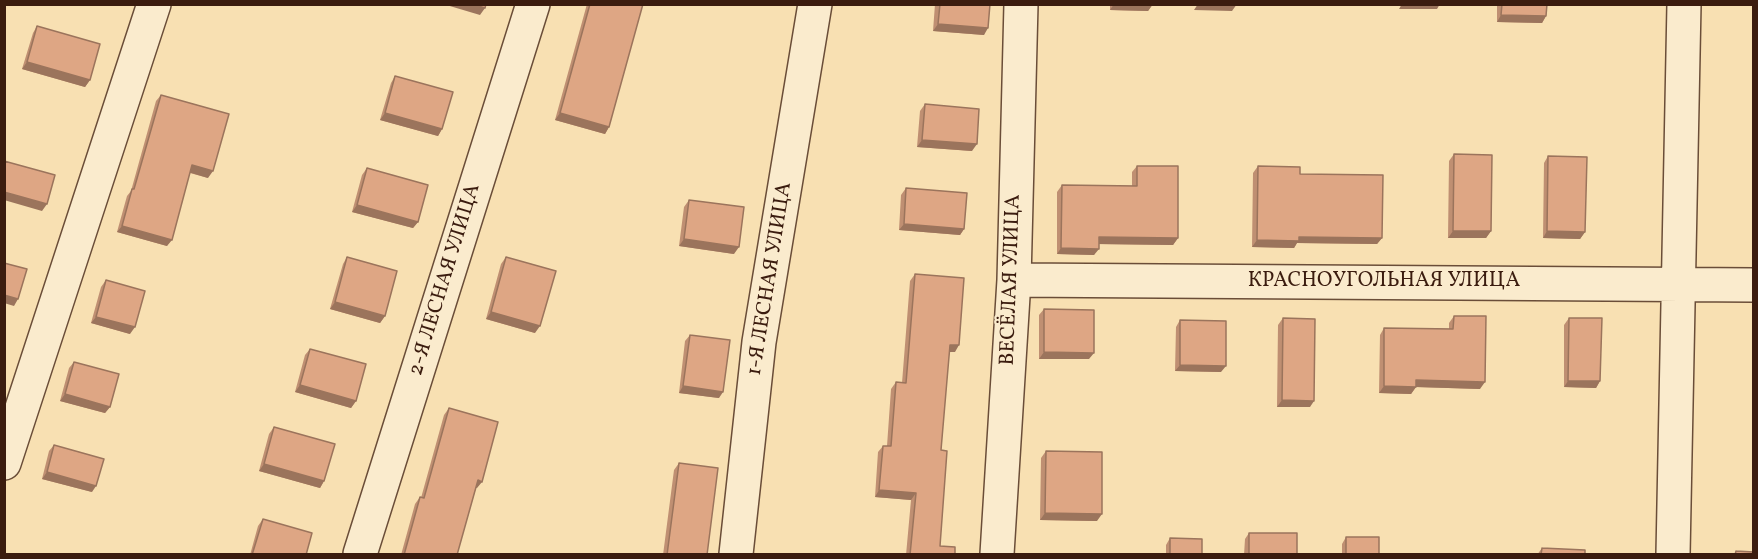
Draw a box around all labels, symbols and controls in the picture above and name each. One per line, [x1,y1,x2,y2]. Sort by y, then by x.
street label: 1-Я ЛЕСНАЯ УЛИЦА [743,180,799,378]
street label: 2-Я ЛЕСНАЯ УЛИЦА [405,181,487,379]
street label: ВЕСЁЛАЯ УЛИЦА [996,194,1028,366]
street label: КРАСНОУГОЛЬНАЯ УЛИЦА [1248,269,1520,295]

